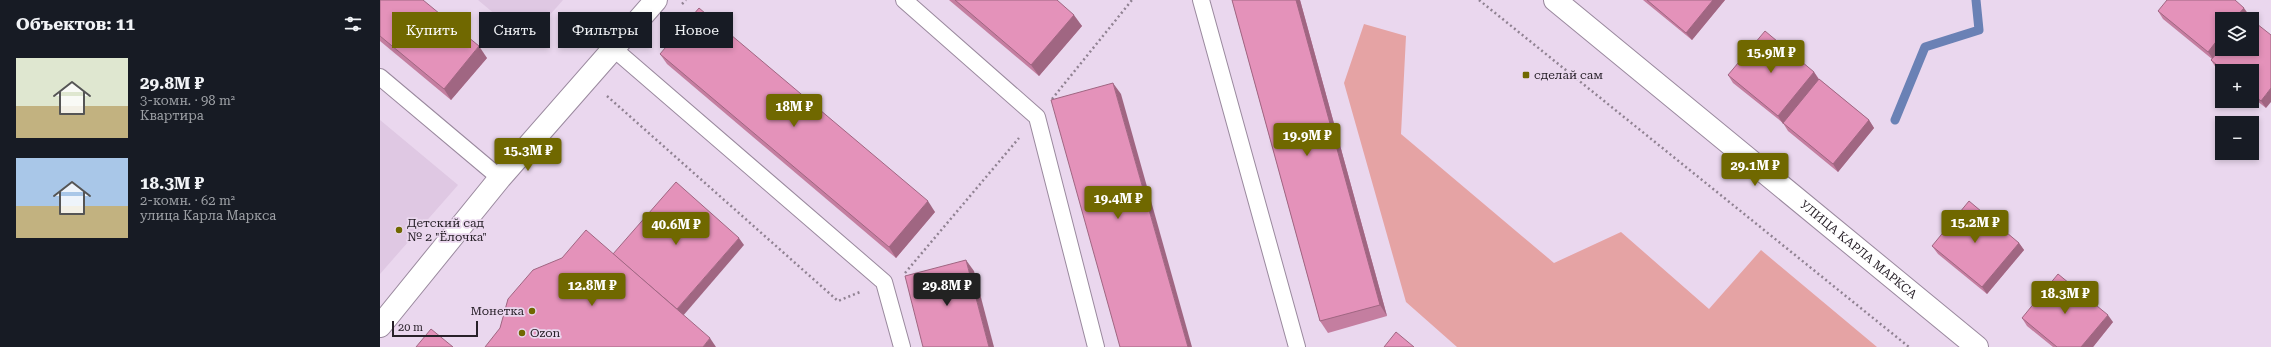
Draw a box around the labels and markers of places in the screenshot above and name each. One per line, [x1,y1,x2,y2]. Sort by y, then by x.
pin: 15.9M ₽ [1734,40,1808,74]
place label: сделай сам [1534,68,1603,82]
marker: сделай сам [1521,70,1531,80]
pin: 18M ₽ [766,94,822,128]
pin: 19.9M ₽ [1270,123,1344,157]
pin: 15.3M ₽ [491,138,565,172]
pin: 29.1M ₽ [1718,153,1792,187]
pin: 19.4M ₽ [1081,186,1155,220]
pin: 15.2M ₽ [1938,210,2012,244]
pin: 40.6M ₽ [639,212,713,246]
place label: Детский сад № 2 "Ёлочка" [407,216,487,244]
marker: Детский сад № 2 "Ёлочка" [394,225,404,235]
pin: 12.8M ₽ [555,273,629,307]
pin: 29.8M ₽ [910,273,984,307]
pin: 18.3M ₽ [2028,281,2102,315]
place label: Монетка [470,304,524,318]
marker: Монетка [527,306,537,316]
place label: Ozon [530,326,561,340]
marker: Ozon [517,328,527,338]

